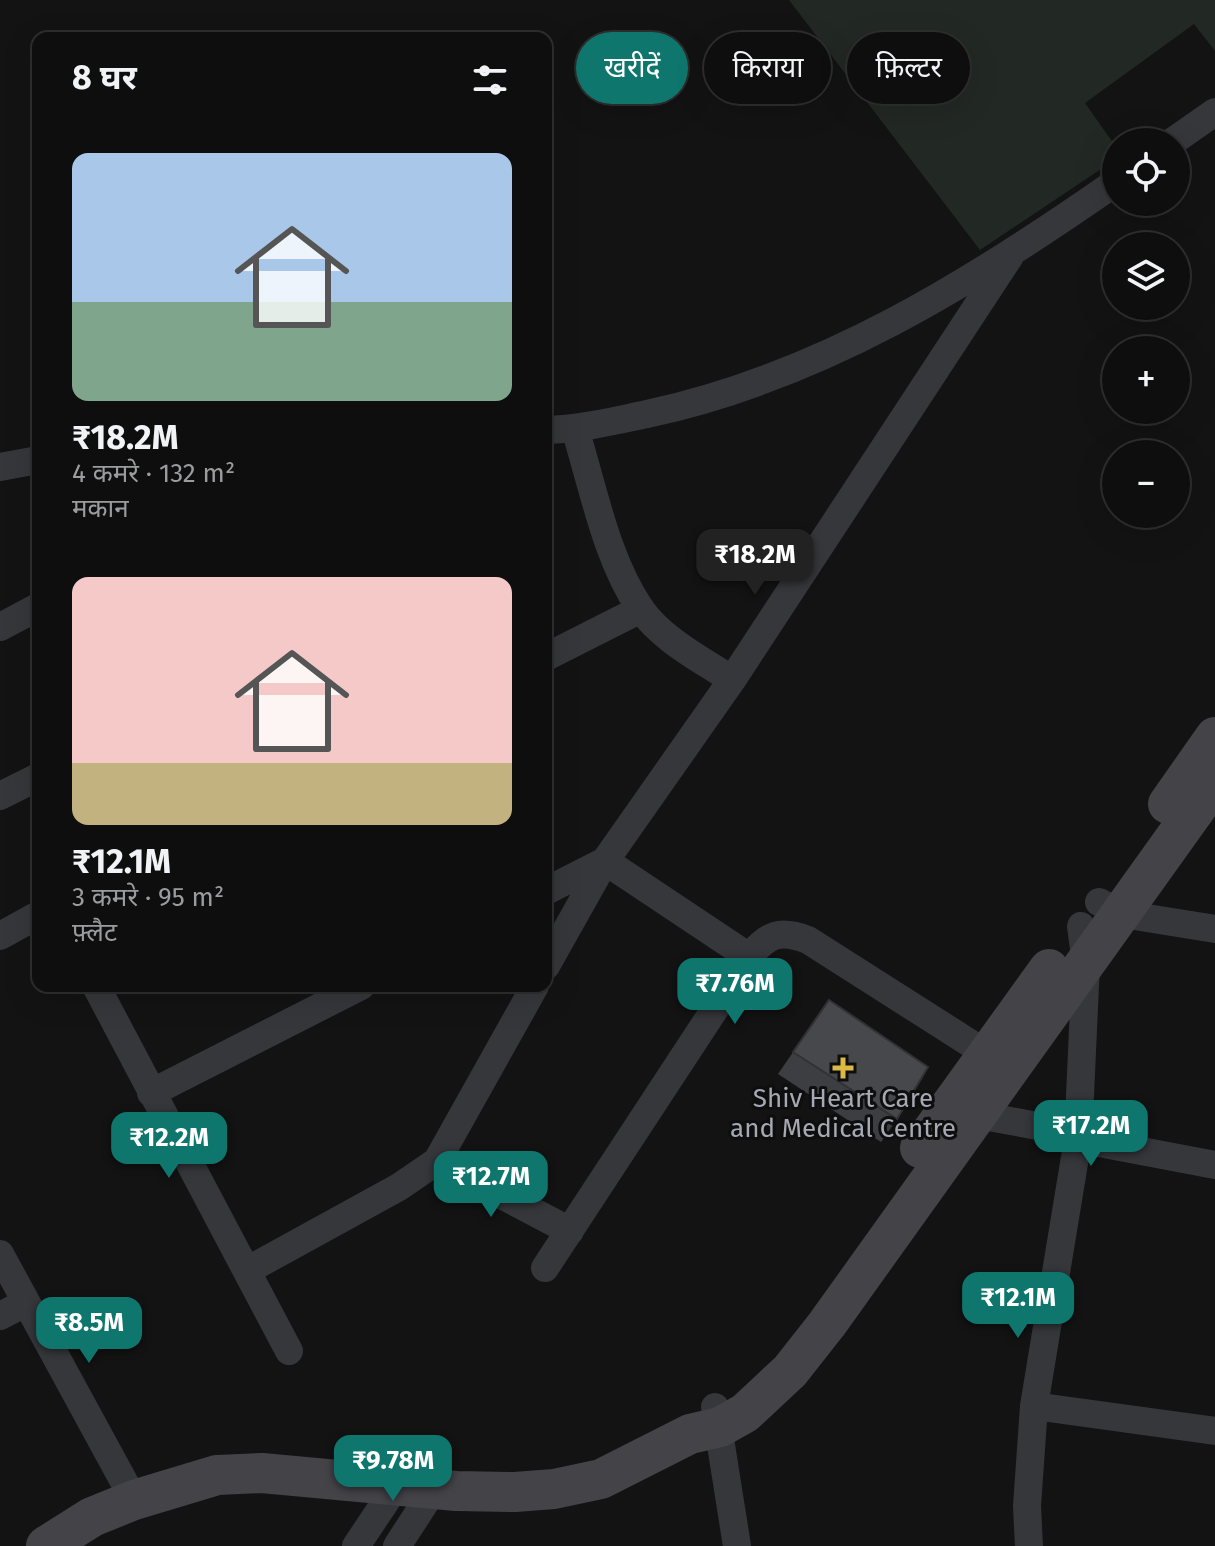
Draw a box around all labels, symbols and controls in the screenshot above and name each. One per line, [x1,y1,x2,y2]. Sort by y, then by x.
chip: खरीदें [576,32,688,104]
chip: किराया [704,32,831,104]
chip: फ़िल्टर [847,32,970,104]
text: 8 घर [72,57,137,98]
icon: filters [468,58,512,102]
map controls [1102,128,1190,528]
button: locate [1102,128,1190,216]
icon: home [220,205,364,349]
button: layers [1102,232,1190,320]
button: + [1102,336,1190,424]
text: ₹18.2M [72,417,178,458]
button: − [1102,440,1190,528]
text: 4 कमरे · 132 m² [72,458,235,489]
text: मकान [72,493,129,524]
pin: ₹18.2M [690,529,820,597]
text: ₹18.2M [714,539,796,570]
icon: home [220,629,364,773]
text: ₹12.1M [72,841,171,882]
text: 3 कमरे · 95 m² [72,882,224,913]
text: फ़्लैट [72,917,117,948]
pin: ₹7.76M [670,958,800,1026]
text: ₹7.76M [695,968,775,999]
marker: Shiv Heart Care and Medical Centre [832,1057,854,1079]
place label: Shiv Heart Care and Medical Centre [730,1083,956,1144]
pin: ₹17.2M [1026,1100,1156,1168]
text: ₹17.2M [1052,1110,1130,1141]
pin: ₹12.2M [104,1112,234,1180]
text: ₹12.2M [129,1122,209,1153]
pin: ₹12.7M [426,1151,556,1219]
text: ₹12.7M [452,1161,530,1192]
pin: ₹12.1M [953,1272,1083,1340]
text: ₹12.1M [980,1282,1056,1313]
pin: ₹8.5M [33,1297,145,1365]
text: ₹8.5M [54,1307,124,1338]
pin: ₹9.78M [328,1435,458,1503]
text: ₹9.78M [352,1445,434,1476]

